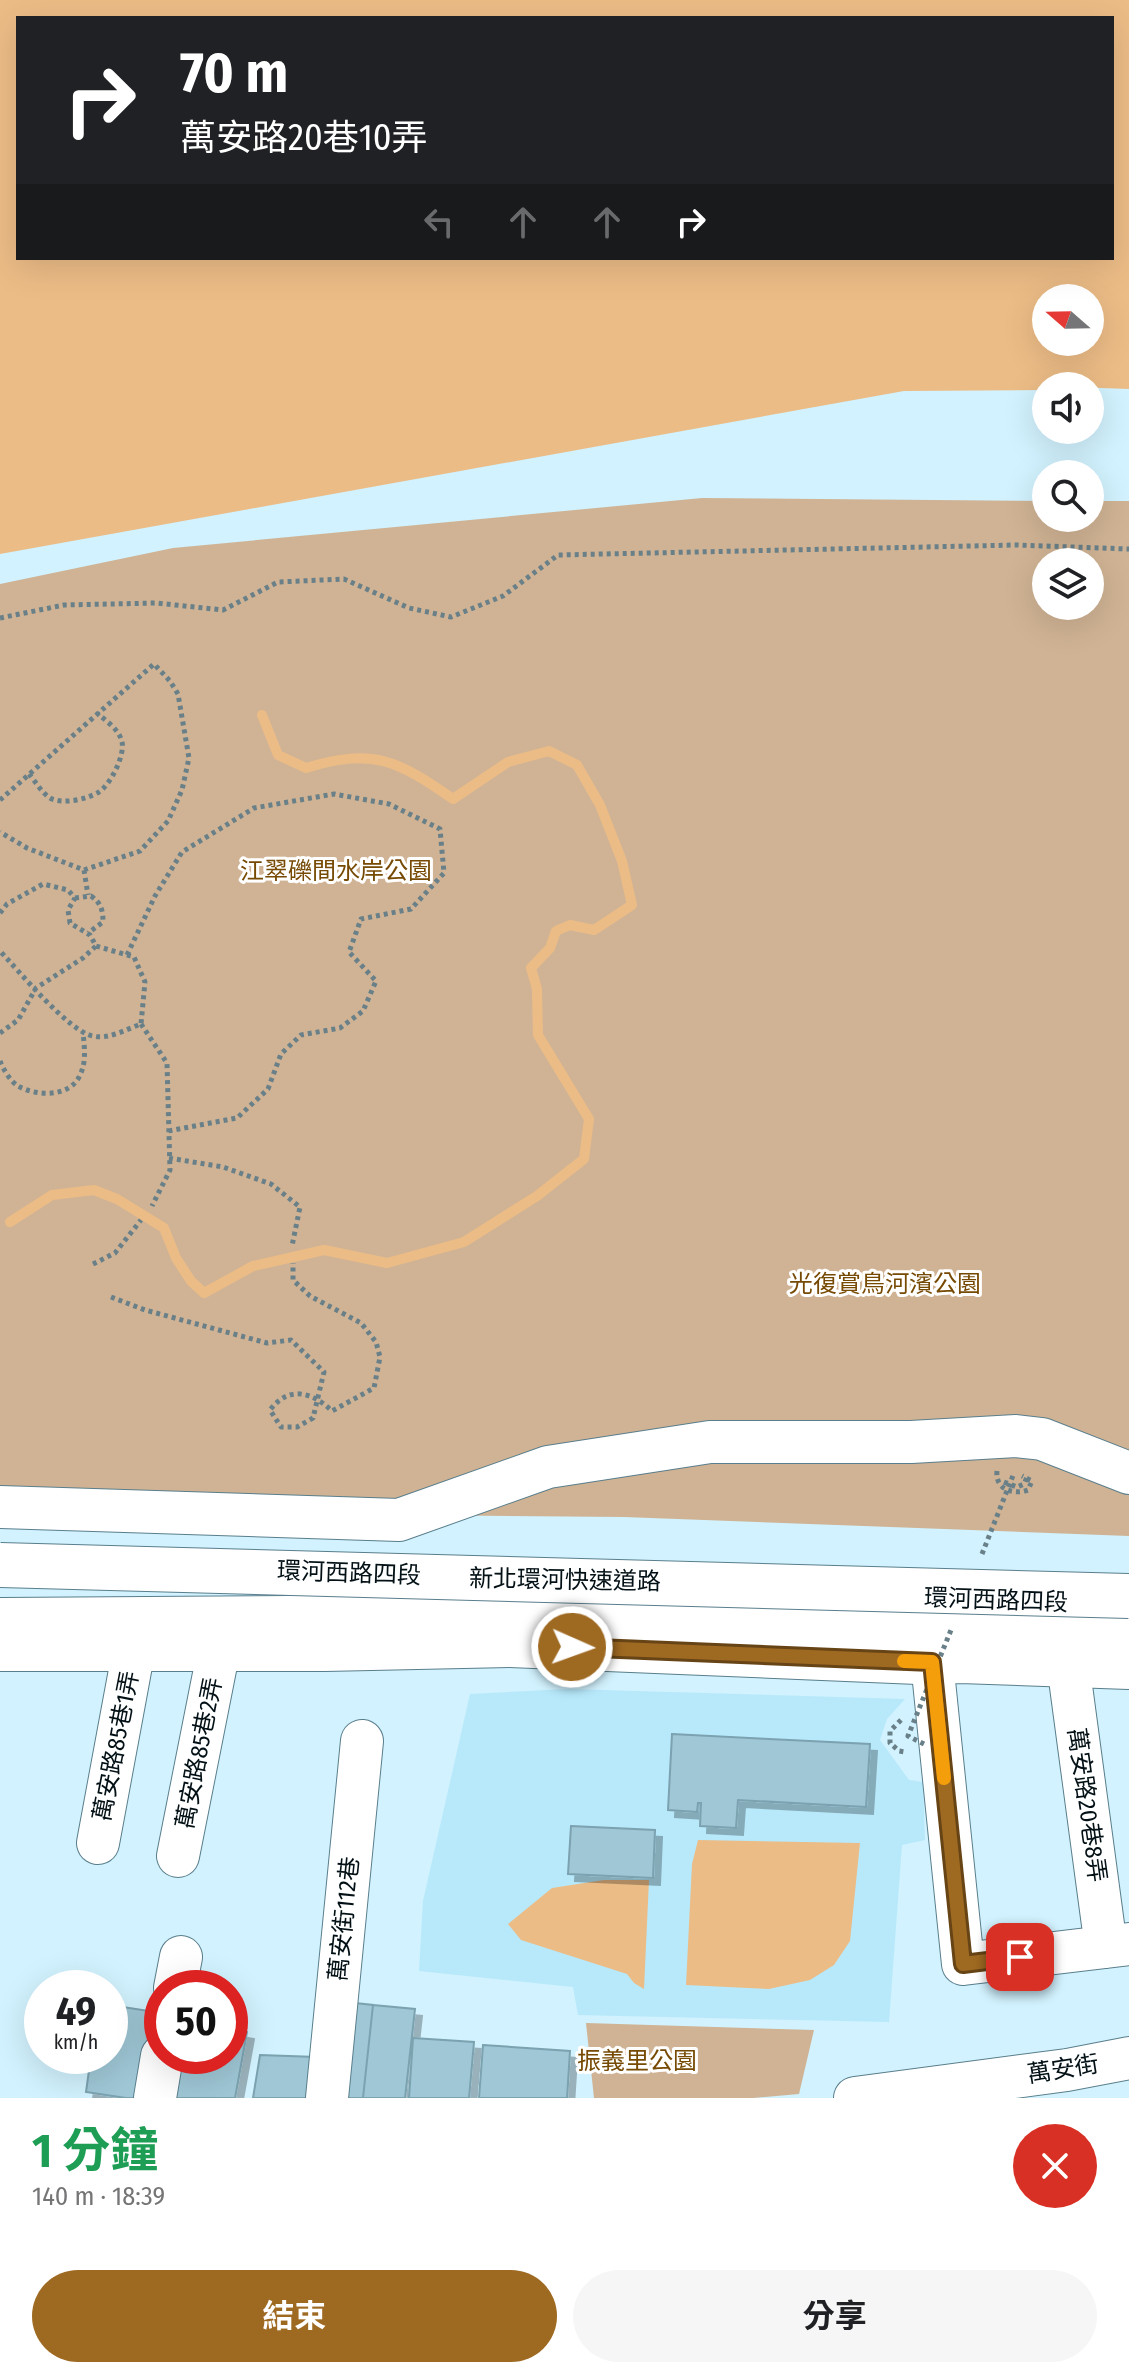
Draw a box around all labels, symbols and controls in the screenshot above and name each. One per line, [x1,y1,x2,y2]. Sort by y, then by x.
text: 70 m [180,40,288,107]
icon: right [48,48,152,152]
text: 萬安路20巷10弄 [180,116,427,160]
icon: left [417,200,461,244]
icon: ahead [501,200,545,244]
icon: ahead [585,200,629,244]
icon: right [669,200,713,244]
north arrow [1032,284,1104,356]
map controls [1032,284,1104,620]
button: sound [1032,372,1104,444]
button: search [1032,460,1104,532]
button: layers [1032,548,1104,620]
park label: 江翠礫間水岸公園 [240,857,432,885]
park label: 光復賞鳥河濱公園 [789,1270,981,1298]
street label: 環河西路四段 [277,1556,421,1590]
street label: 新北環河快速道路 [469,1564,661,1596]
street label: 環河西路四段 [924,1583,1068,1617]
position arrow [530,1605,614,1689]
street label: 萬安路85巷1弄 [88,1669,144,1823]
street label: 萬安路85巷2弄 [171,1675,227,1831]
street label: 萬安路20巷8弄 [1062,1726,1112,1884]
street label: 萬安街112巷 [324,1855,364,1983]
pin [986,1923,1054,1991]
icon: arrive [998,1935,1042,1979]
speed limit sign: 50 [144,1970,248,2074]
text: 49 [56,1988,96,2036]
text: km/h [54,2030,98,2054]
park label: 振義里公園 [577,2047,697,2075]
street label: 萬安街 [1025,2050,1101,2088]
text: 1 分鐘 [32,2122,158,2180]
button: close [1013,2124,1097,2208]
text: 140 m · 18:39 [32,2181,165,2212]
button: 結束 [32,2270,557,2362]
button: 分享 [573,2270,1097,2362]

